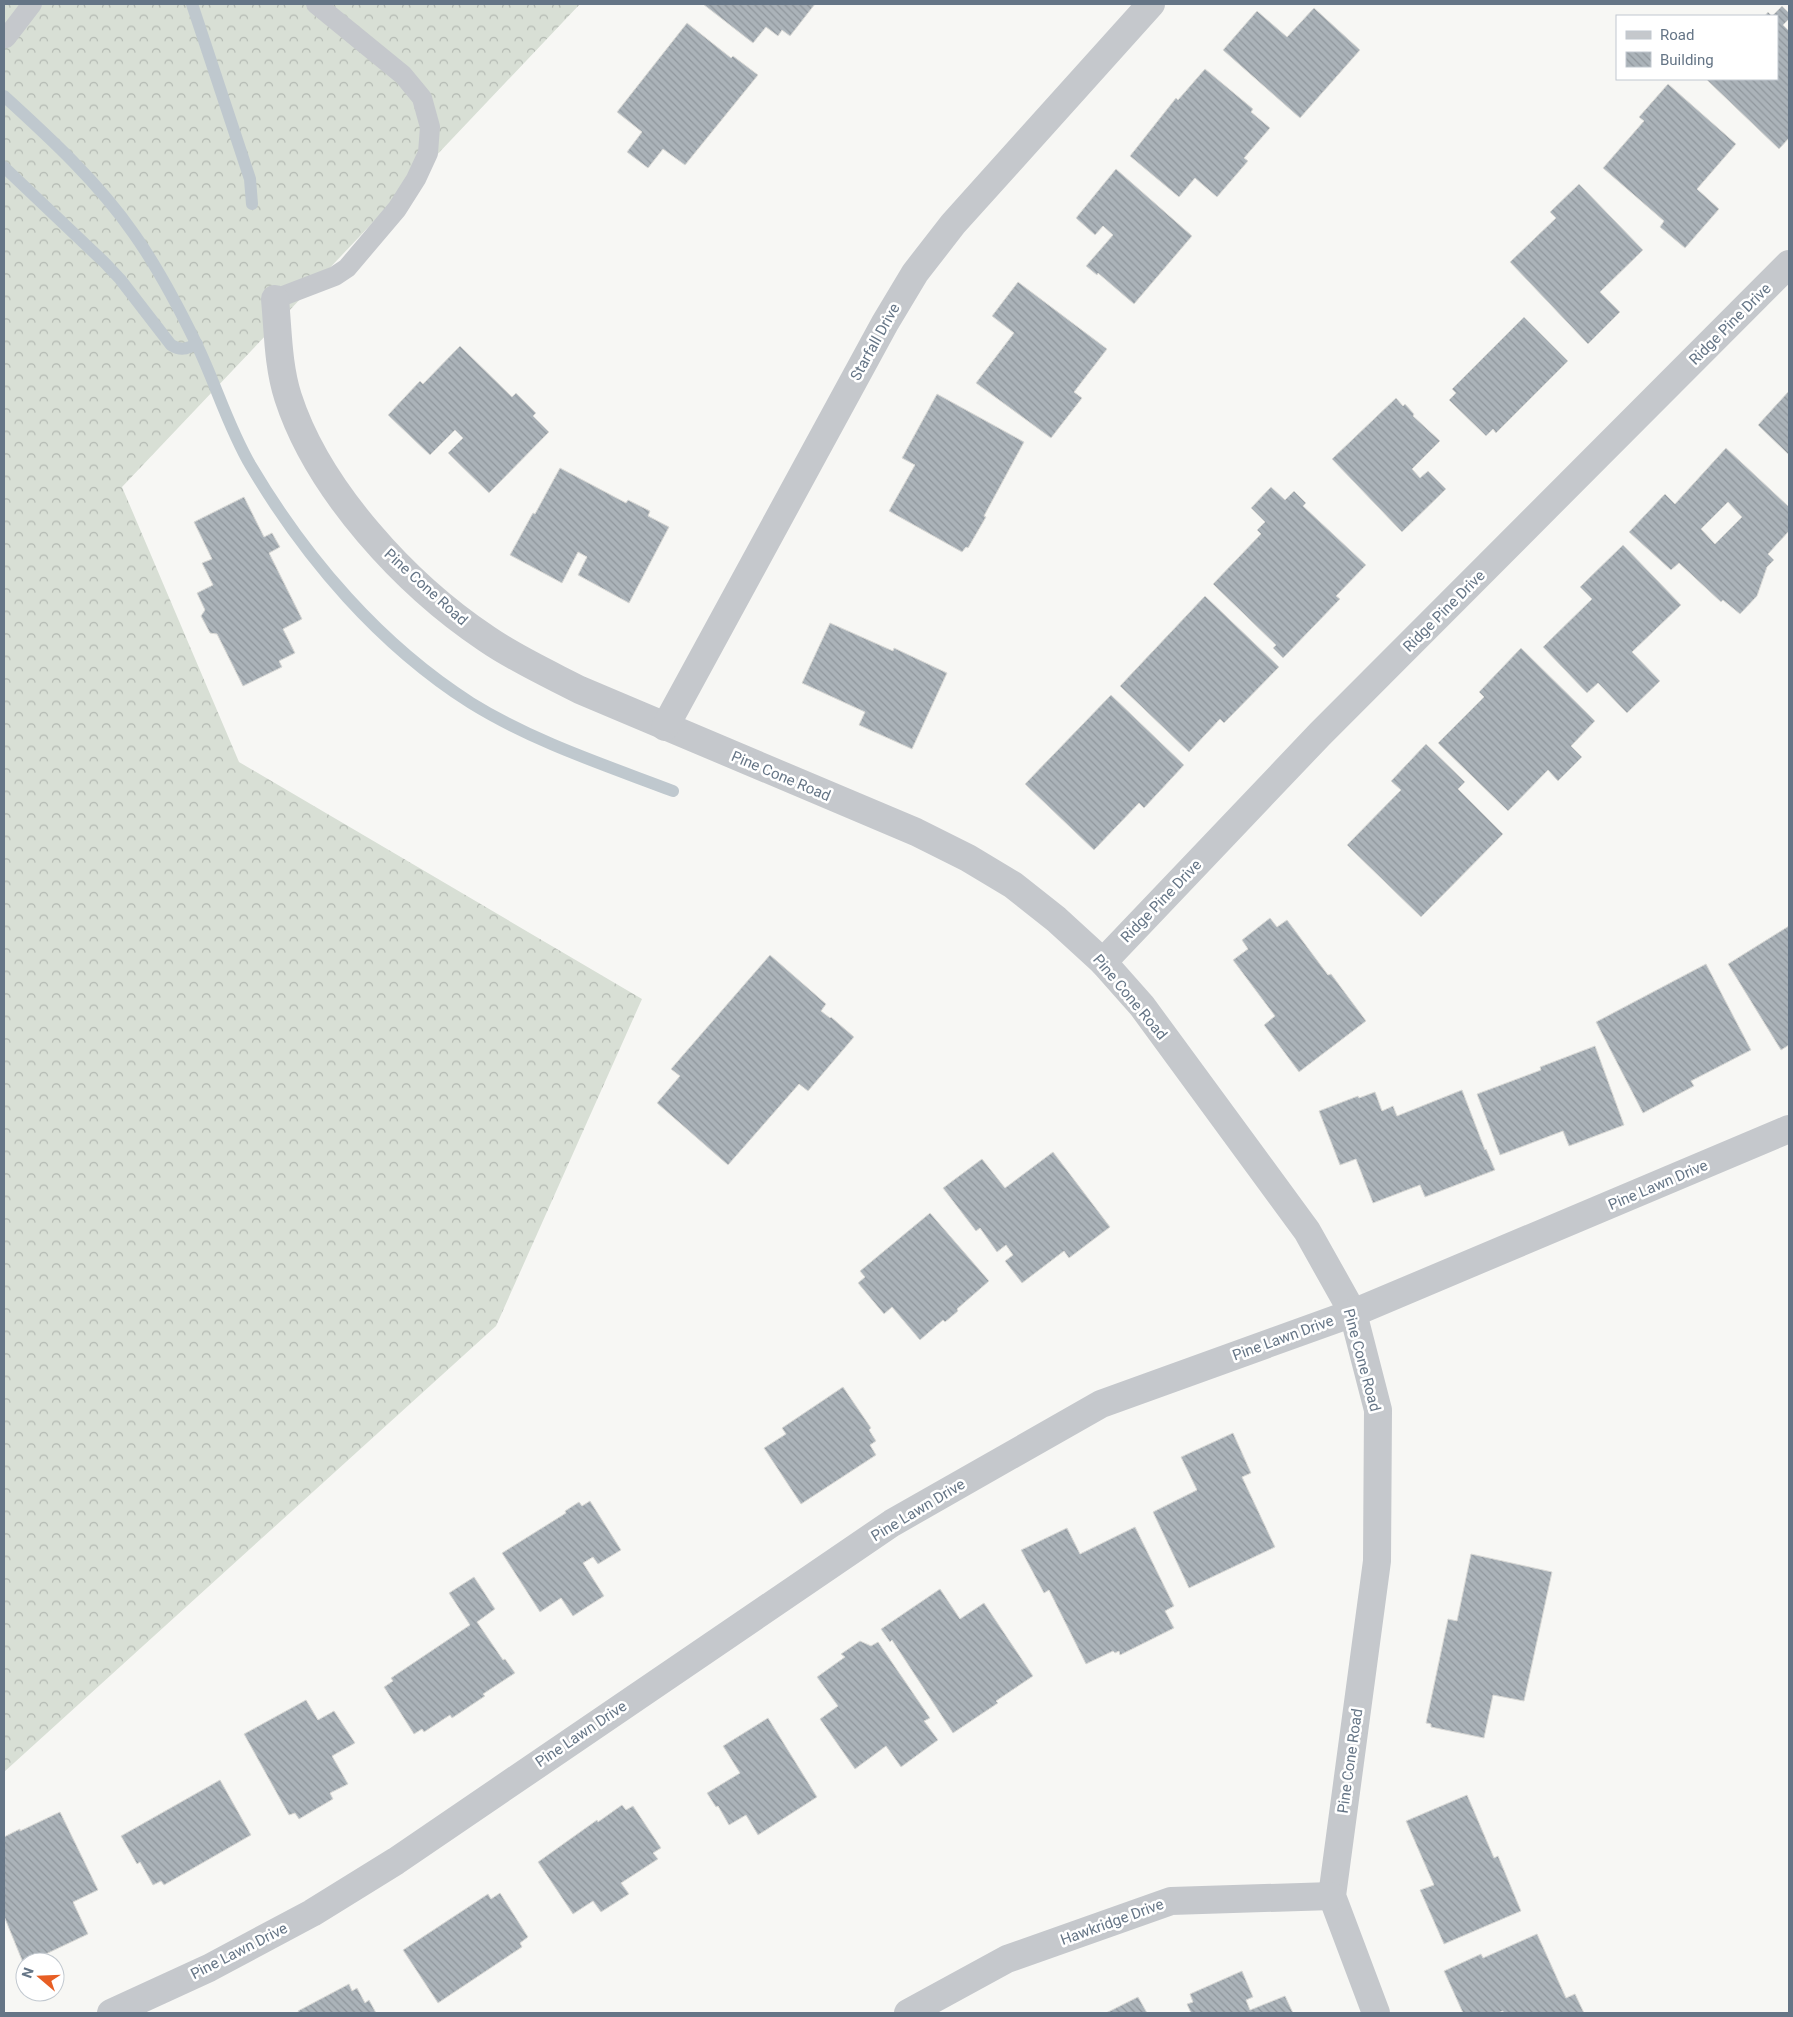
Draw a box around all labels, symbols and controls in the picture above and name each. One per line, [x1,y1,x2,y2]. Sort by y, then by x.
legend [1616,15,1778,80]
text: Road [1660,26,1694,44]
text: Building [1660,51,1714,69]
street label: Ridge Pine Drive [1685,279,1775,369]
street label: Starfall Drive [846,300,904,384]
street label: Pine Cone Road [381,545,471,629]
street label: Ridge Pine Drive [1399,566,1489,656]
street label: Pine Cone Road [729,747,833,805]
street label: Ridge Pine Drive [1117,856,1205,946]
street label: Pine Cone Road [1089,951,1171,1043]
street label: Pine Lawn Drive [1606,1156,1710,1214]
street label: Pine Cone Road [1340,1307,1384,1413]
street label: Pine Lawn Drive [1230,1311,1336,1365]
street label: Pine Lawn Drive [868,1475,968,1545]
street label: Pine Lawn Drive [532,1697,630,1771]
street label: Pine Cone Road [1334,1707,1366,1815]
street label: Hawkridge Drive [1058,1895,1166,1949]
street label: Pine Lawn Drive [188,1919,290,1983]
north arrow [15,1952,65,2002]
text: N [19,1965,37,1980]

